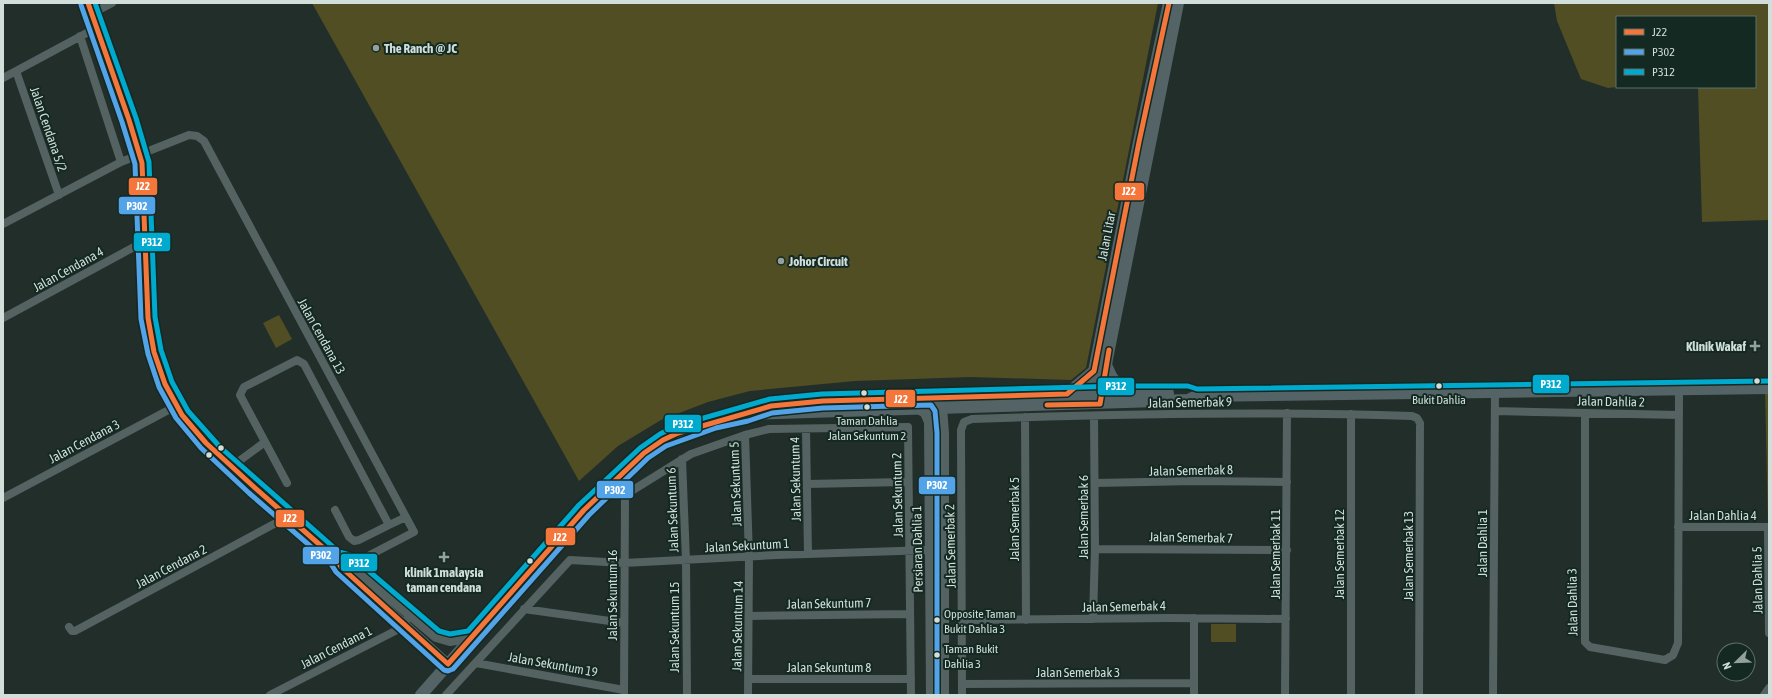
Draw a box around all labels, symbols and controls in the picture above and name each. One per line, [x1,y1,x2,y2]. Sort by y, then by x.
legend [1616,16,1756,88]
text: J22 [1652,25,1667,39]
place label: The Ranch @ JC [384,41,457,56]
marker: The Ranch @ JC [371,43,381,53]
text: P302 [1652,45,1675,59]
text: P312 [1652,65,1675,79]
street label: Jalan Cendana 5/2 [27,85,70,174]
line badge: J22 [128,177,158,196]
text: J22 [135,180,150,192]
line badge: J22 [1114,182,1145,201]
text: J22 [1121,185,1136,197]
line badge: P302 [118,196,156,215]
text: P302 [127,200,147,212]
street label: Jalan Litar [1094,210,1119,262]
line badge: P312 [133,232,171,252]
text: P312 [142,236,162,248]
street label: Jalan Cendana 4 [30,244,106,295]
place label: Johor Circuit [788,254,848,269]
marker: Johor Circuit [776,256,786,266]
street label: Jalan Cendana 13 [295,296,349,377]
place label: Klinik Wakaf [1686,339,1746,354]
marker: Klinik Wakaf [1749,340,1761,352]
line badge: P312 [1532,374,1570,394]
unlabelled marker [1752,376,1762,386]
line badge: P312 [1097,377,1135,396]
text: P312 [1541,378,1561,390]
text: P312 [1106,380,1126,392]
marker: Bukit Dahlia [1434,381,1444,391]
unlabelled marker [859,388,869,398]
line badge: J22 [885,389,916,408]
text: J22 [893,393,908,405]
place label: Bukit Dahlia [1412,393,1466,407]
street label: Jalan Dahlia 2 [1577,393,1645,410]
street label: Jalan Semerbak 9 [1148,394,1232,411]
marker: Taman Dahlia Jalan Sekuntum 2 [862,402,872,412]
line badge: P312 [664,414,702,433]
place label: Taman Dahlia Jalan Sekuntum 2 [828,414,906,443]
street label: Jalan Cendana 3 [46,416,122,466]
text: P312 [673,418,693,430]
street label: Jalan Sekuntum 4 [787,436,804,521]
street label: Jalan Sekuntum 5 [727,441,744,527]
unlabelled marker [216,443,226,453]
unlabelled marker [204,450,214,460]
street label: Jalan Sekuntum 2 [889,452,906,537]
street label: Jalan Semerbak 8 [1149,462,1233,479]
street label: Jalan Sekuntum 6 [664,467,681,553]
street label: Jalan Semerbak 6 [1076,475,1091,559]
line badge: P302 [918,476,956,495]
street label: Jalan Semerbak 5 [1007,477,1022,561]
text: P302 [927,479,947,491]
line badge: P302 [596,480,634,499]
text: P302 [605,484,625,496]
street label: Jalan Semerbak 2 [942,504,959,588]
street label: Persiaran Dahlia 1 [909,505,926,593]
street label: Jalan Dahlia 4 [1689,508,1757,523]
line badge: J22 [275,509,305,528]
street label: Jalan Semerbak 11 [1268,509,1283,599]
street label: Jalan Semerbak 12 [1332,509,1347,599]
street label: Jalan Dahlia 1 [1475,509,1490,577]
street label: Jalan Semerbak 13 [1401,511,1416,601]
text: J22 [282,512,297,524]
line badge: J22 [545,527,576,546]
street label: Jalan Semerbak 7 [1149,529,1233,546]
text: J22 [552,531,567,543]
street label: Jalan Sekuntum 1 [704,536,790,555]
street label: Jalan Cendana 2 [133,541,209,591]
line badge: P302 [302,546,340,565]
street label: Jalan Dahlia 5 [1749,546,1766,614]
text: P302 [311,549,331,561]
street label: Jalan Sekuntum 16 [605,550,620,640]
marker: klinik 1malaysia taman cendana [438,551,450,563]
line badge: P312 [340,553,378,572]
unlabelled marker [525,556,535,566]
text: P312 [349,557,369,569]
place label: klinik 1malaysia taman cendana [405,565,483,595]
street label: Jalan Dahlia 3 [1564,568,1581,636]
street label: Jalan Sekuntum 14 [729,580,746,672]
street label: Jalan Sekuntum 15 [667,582,682,672]
street label: Jalan Sekuntum 7 [787,595,872,612]
street label: Jalan Semerbak 4 [1082,598,1166,615]
place label: Opposite Taman Bukit Dahlia 3 [944,607,1016,636]
marker: Opposite Taman Bukit Dahlia 3 [932,615,942,625]
street label: Jalan Cendana 1 [298,623,375,672]
place label: Taman Bukit Dahlia 3 [944,642,999,671]
north arrow [1716,642,1756,682]
street label: Jalan Sekuntum 19 [507,649,599,680]
marker: Taman Bukit Dahlia 3 [932,650,942,660]
street label: Jalan Sekuntum 8 [787,660,871,675]
text: N [1720,661,1734,671]
street label: Jalan Semerbak 3 [1036,665,1120,680]

